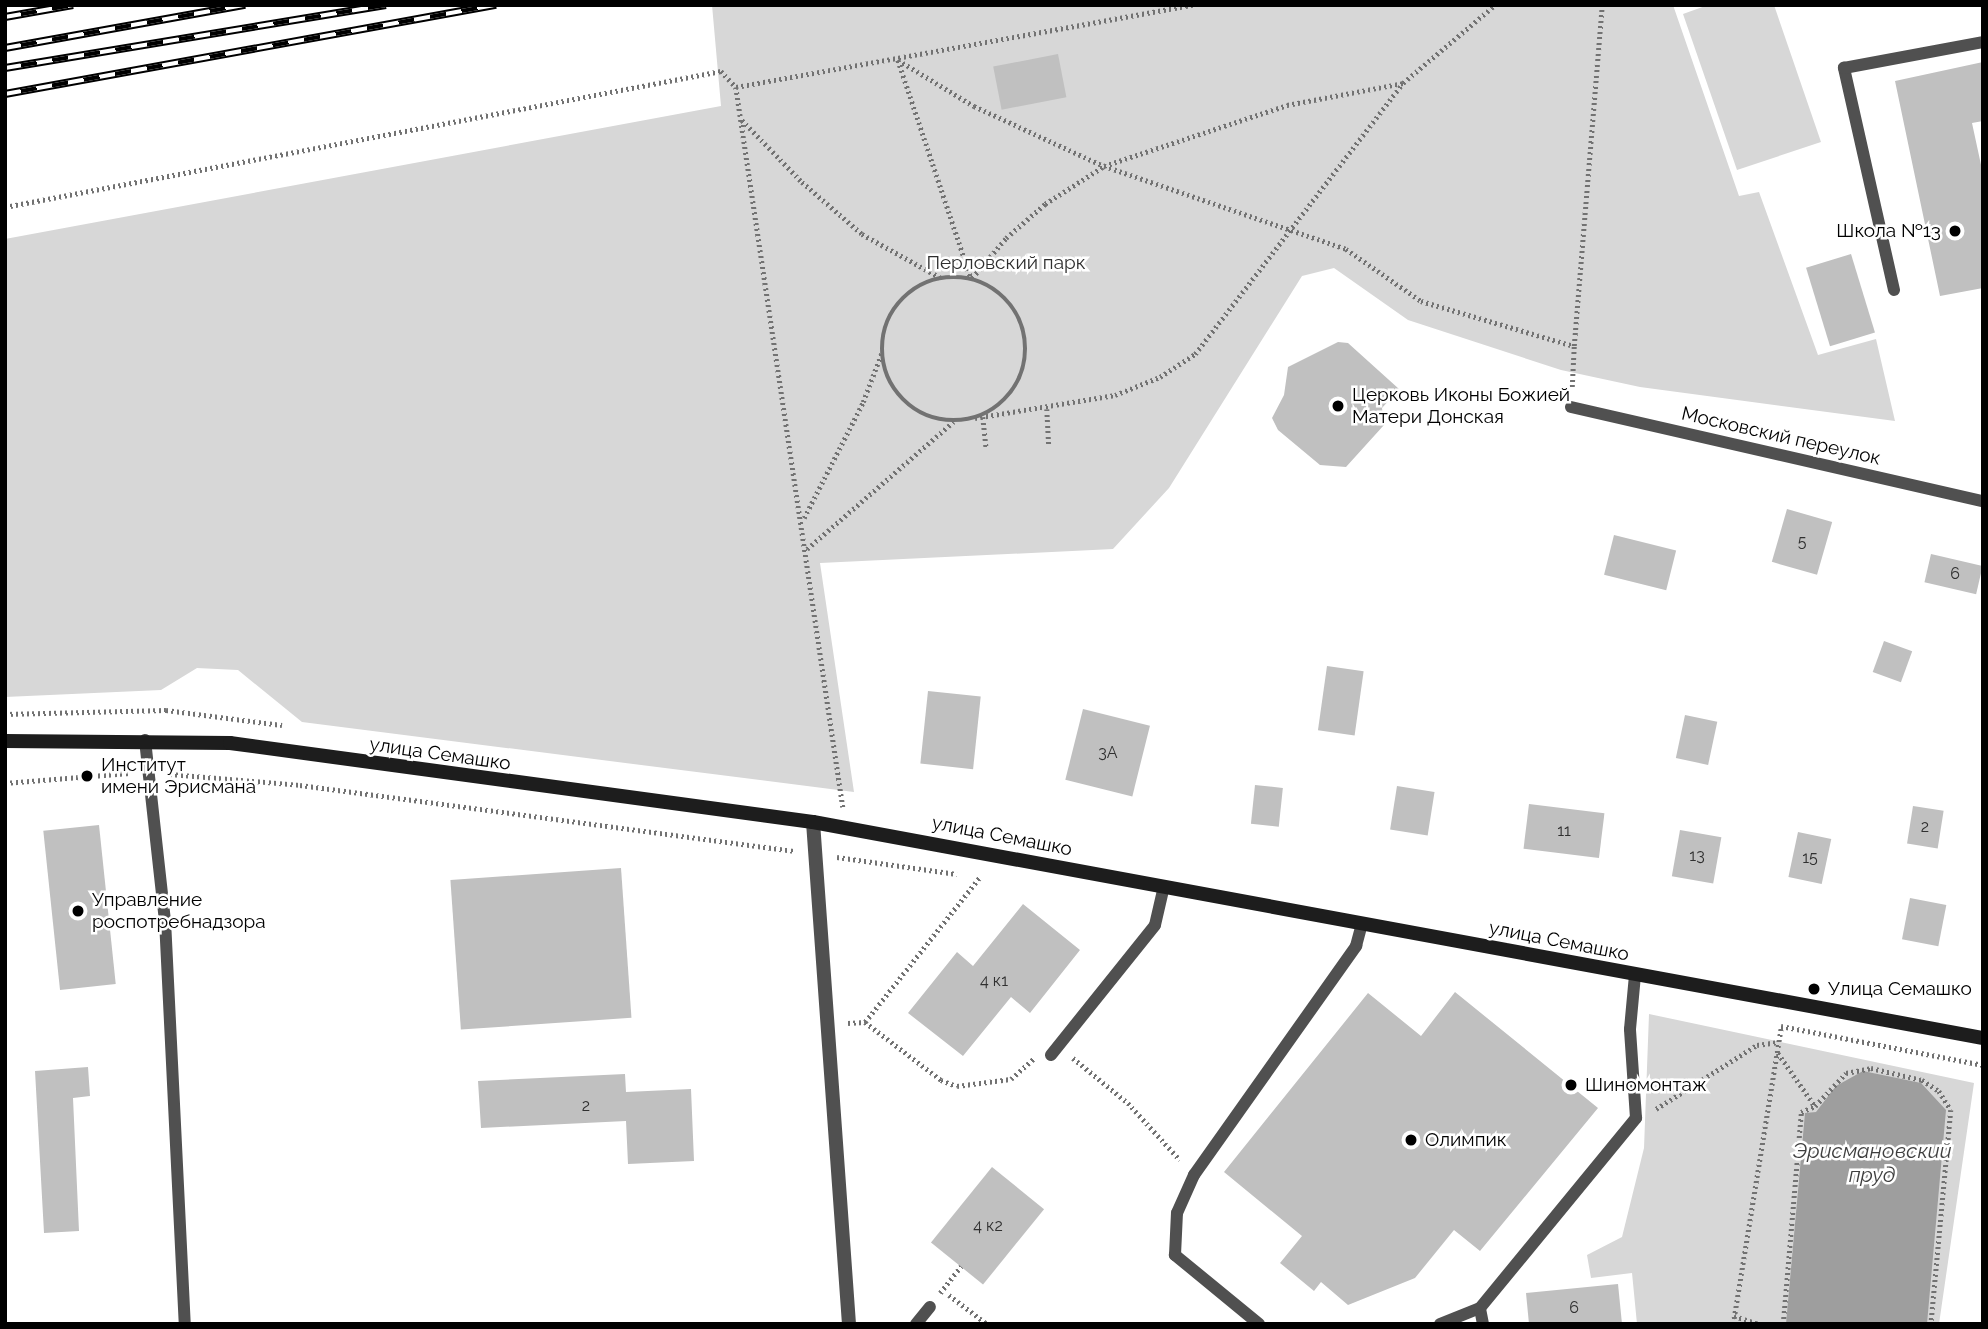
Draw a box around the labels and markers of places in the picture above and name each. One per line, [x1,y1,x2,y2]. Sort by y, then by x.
place label: Школа №13 [1836,220,1941,242]
marker: Школа №13 [1947,223,1963,239]
place label: Церковь Иконы Божией Матери Донская [1352,384,1570,428]
marker: Церковь Иконы Божией Матери Донская [1330,398,1346,414]
place label: Институт имени Эрисмана [101,754,256,798]
marker: Институт имени Эрисмана [79,768,95,784]
place label: Управление роспотребнадзора [92,889,266,933]
marker: Управление роспотребнадзора [70,903,86,919]
place label: Улица Семашко [1828,978,1972,1000]
marker: Улица Семашко [1806,981,1822,997]
place label: Шиномонтаж [1585,1074,1707,1096]
marker: Шиномонтаж [1563,1077,1579,1093]
place label: Олимпик [1425,1129,1507,1151]
marker: Олимпик [1403,1132,1419,1148]

